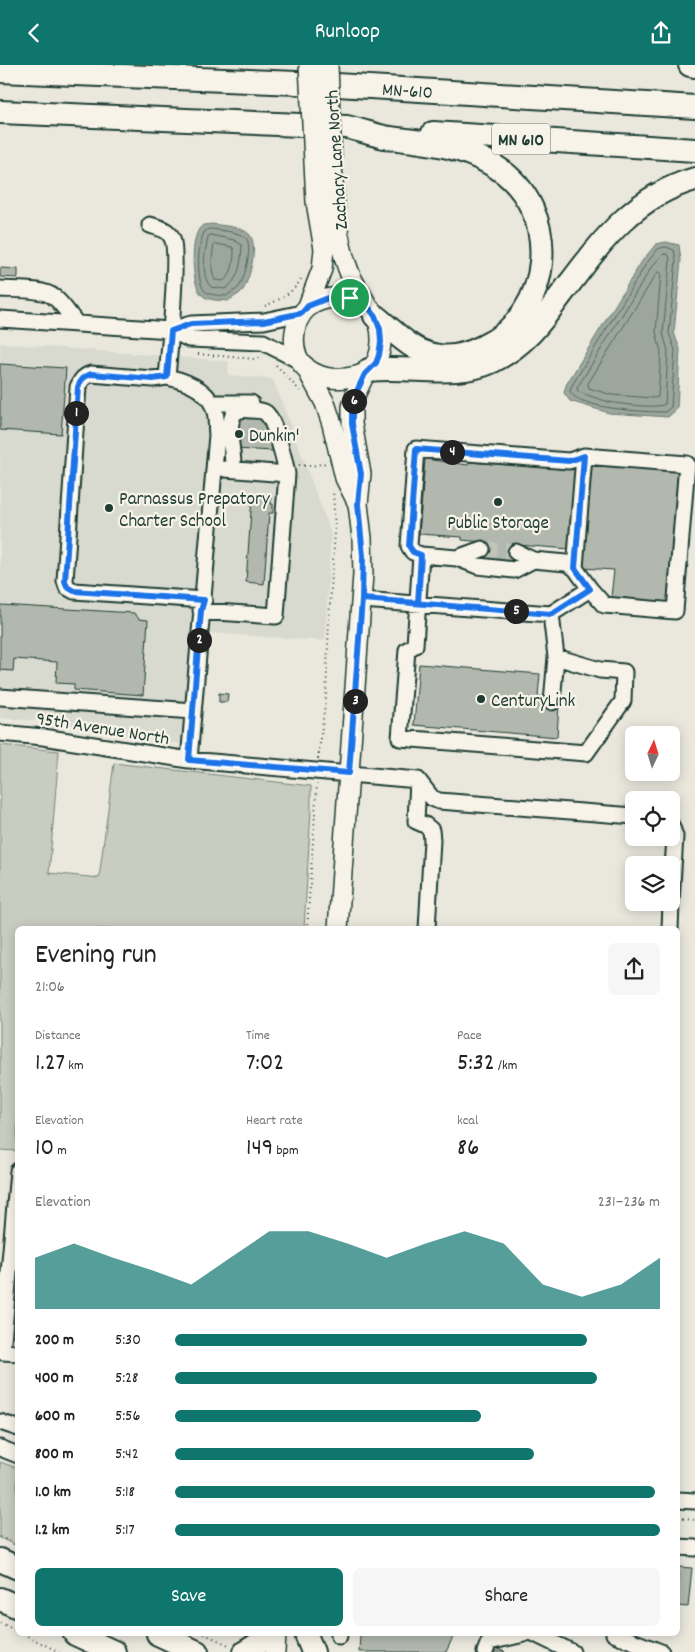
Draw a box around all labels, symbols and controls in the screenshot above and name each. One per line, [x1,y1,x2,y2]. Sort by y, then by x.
text: Runloop [315,17,380,48]
icon: back [20,19,48,47]
icon: share [647,19,675,47]
street label: MN-610 [381,78,434,108]
street label: Zachary Lane North [320,89,357,231]
road number: MN 610 [492,124,550,155]
pin [329,277,371,319]
icon: arrive [336,284,364,312]
pin: 6 [342,389,366,413]
text: 6 [351,391,358,411]
pin: 1 [64,401,88,425]
text: 1 [75,403,78,423]
place label: Dunkin' [249,424,300,451]
marker: Dunkin' [233,428,245,440]
pin: 4 [440,439,464,465]
text: 4 [450,442,455,462]
place label: Parnassus Prepatory Charter School [119,487,270,536]
marker: Public Storage [492,496,504,508]
marker: Parnassus Prepatory Charter School [103,502,115,514]
place label: Public Storage [447,511,549,538]
pin: 5 [504,599,528,623]
text: 5 [513,601,520,621]
pin: 2 [186,627,212,653]
text: 2 [196,630,203,650]
pin: 3 [342,689,368,713]
place label: CenturyLink [491,689,575,716]
text: 3 [352,691,359,711]
marker: CenturyLink [475,693,487,705]
street label: 95th Avenue North [34,707,171,754]
north arrow [625,726,680,781]
map controls [625,726,680,911]
button: locate [625,791,680,846]
button: layers [625,856,680,911]
text: Evening run [35,937,157,977]
button: share [608,943,660,995]
text: 21:06 [35,976,65,999]
text: Distance [35,1026,81,1046]
text: Time [246,1026,270,1046]
text: Pace [457,1026,482,1046]
text: 1.27 [35,1046,65,1082]
text: 7:02 [246,1046,284,1082]
text: 5:32 [457,1046,495,1082]
text: km [65,1056,84,1076]
text: /km [495,1056,517,1076]
text: Elevation [35,1111,84,1131]
text: Heart rate [246,1111,303,1131]
text: kcal [457,1111,478,1131]
text: 10 [35,1131,54,1167]
text: 149 [246,1131,273,1167]
text: 86 [457,1131,479,1167]
text: m [54,1141,67,1161]
text: bpm [273,1141,299,1161]
text: Elevation [35,1191,91,1214]
text: 231–236 m [598,1191,660,1214]
text: 200 m [35,1329,74,1352]
text: 5:30 [115,1329,141,1352]
text: 400 m [35,1367,74,1390]
text: 5:28 [115,1367,138,1390]
text: 600 m [35,1405,75,1428]
text: 5:56 [115,1405,140,1428]
text: 800 m [35,1443,74,1466]
text: 5:42 [115,1443,139,1466]
text: 1.0 km [35,1481,71,1504]
text: 5:18 [115,1481,135,1504]
text: 1.2 km [35,1519,69,1542]
text: 5:17 [115,1519,135,1542]
button: Save [35,1568,343,1626]
button: Share [353,1568,660,1626]

